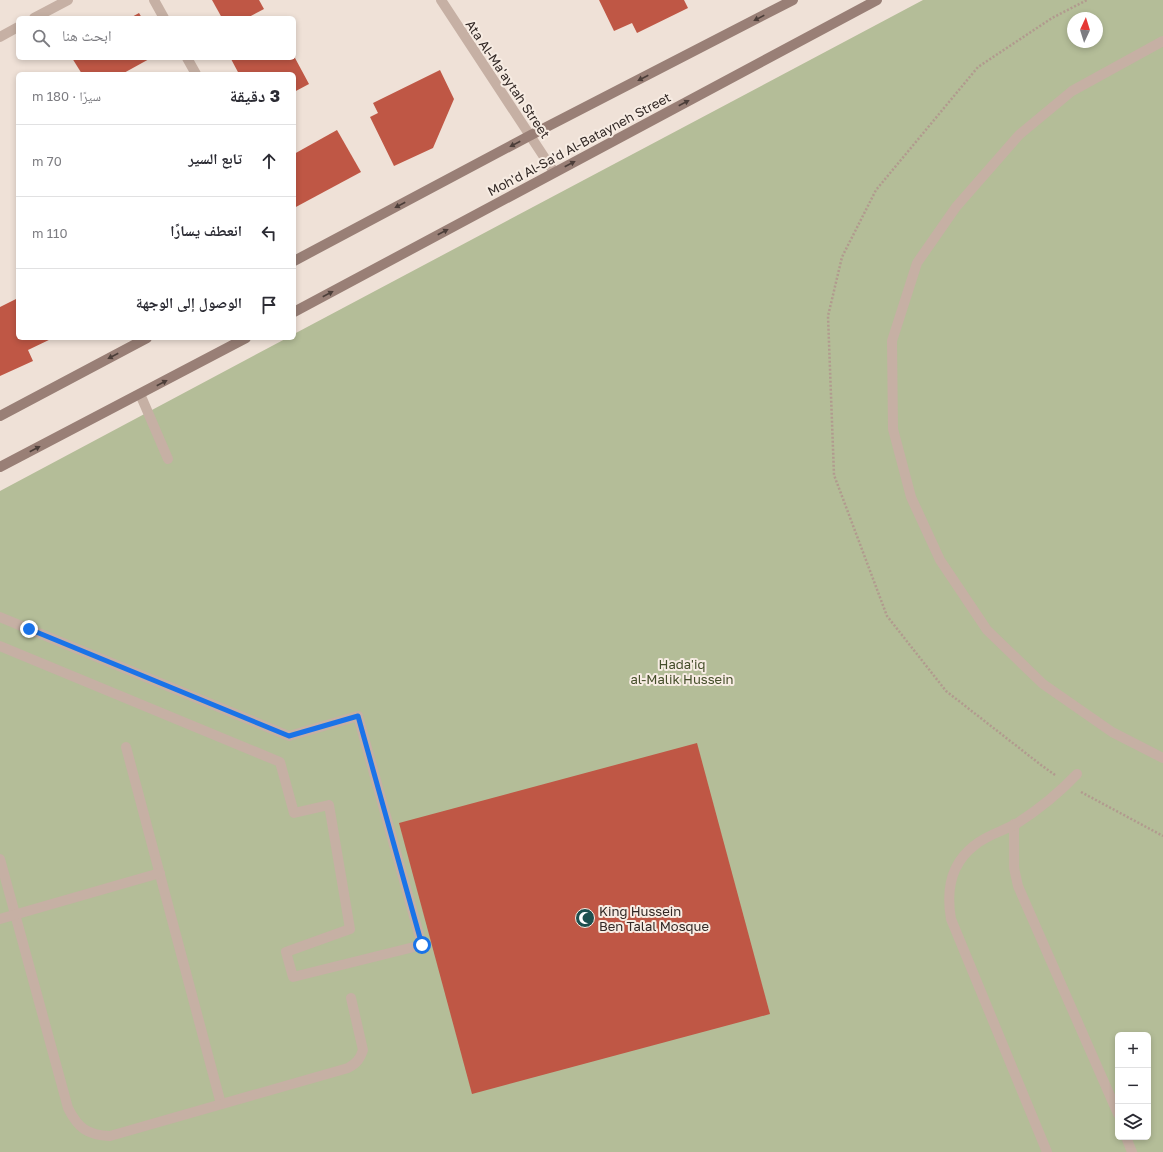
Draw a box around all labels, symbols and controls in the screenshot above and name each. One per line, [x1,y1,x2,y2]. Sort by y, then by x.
north arrow [1067,12,1103,48]
one-way arrow [753,15,764,21]
search box [16,16,296,60]
street label: Ata Al-Ma'aytah Street [462,17,554,141]
text: ابحث هنا [62,26,112,44]
icon: search [30,27,52,49]
one-way arrow [637,74,649,81]
text: 3 دقيقة [230,85,280,106]
text: سيرًا · 180 m [32,88,101,104]
street label: Moh'd Al-Sa'd Al-Batayneh Street [485,89,673,199]
one-way arrow [678,99,690,106]
one-way arrow [509,141,521,147]
text: تابع السير [188,149,242,167]
icon: ahead [258,150,280,172]
text: 70 m [32,153,62,169]
one-way arrow [564,160,575,167]
one-way arrow [394,201,406,208]
text: انعطف يسارًا [170,221,242,239]
icon: left [258,222,280,244]
text: 110 m [32,225,67,241]
one-way arrow [437,229,449,236]
one-way arrow [323,290,334,297]
text: الوصول إلى الوجهة [136,293,242,311]
icon: arrive [258,294,280,316]
one-way arrow [107,353,119,359]
one-way arrow [156,379,168,386]
one-way arrow [29,446,40,453]
route end [20,620,38,638]
park label: Hada'iq al-Malik Hussein [630,656,734,687]
place label: King Hussein Ben Talal Mosque [599,903,709,934]
mosque icon: King Hussein Ben Talal Mosque [574,907,596,929]
route start [413,936,431,954]
map controls [1115,1032,1151,1140]
button: + [1115,1032,1151,1068]
button: − [1115,1068,1151,1104]
button: layers [1115,1104,1151,1140]

